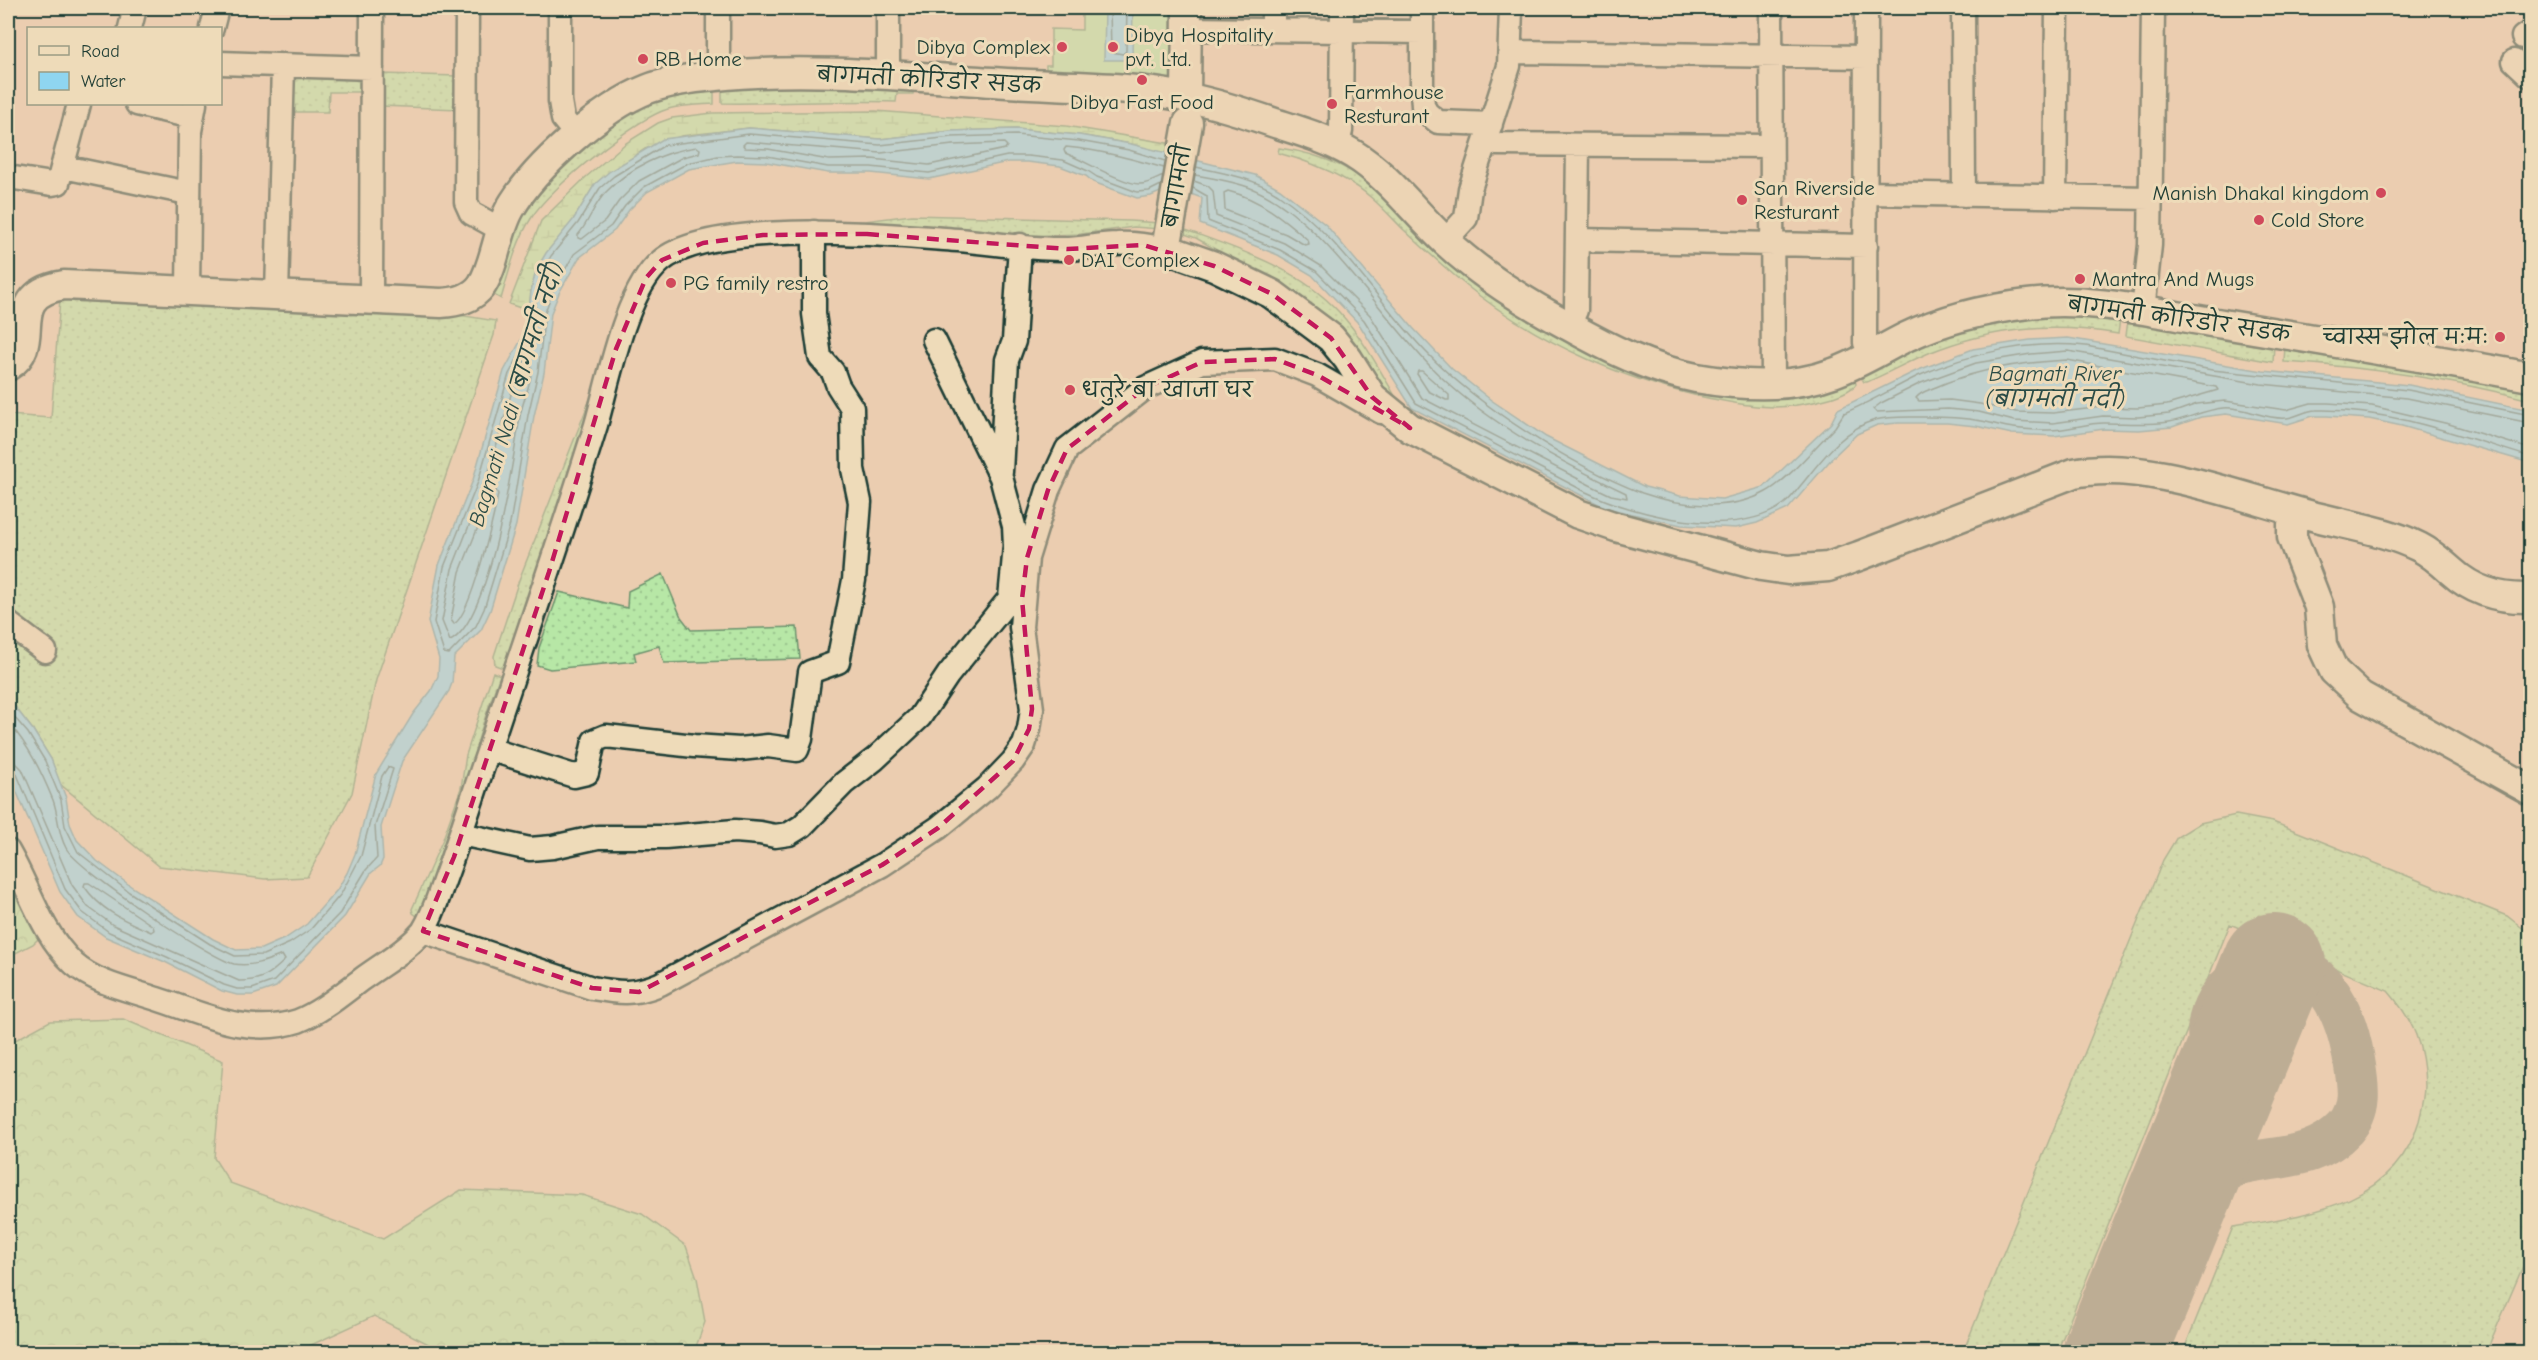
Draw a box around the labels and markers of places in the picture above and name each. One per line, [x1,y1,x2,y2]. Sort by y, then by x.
place label: Dibya Hospitality pvt. Ltd. [1125,23,1273,71]
place label: Dibya Complex [916,35,1050,59]
marker: Dibya Complex [1055,40,1069,54]
marker: Dibya Hospitality pvt. Ltd. [1106,40,1120,54]
place label: RB Home [655,47,742,71]
marker: RB Home [636,52,650,66]
marker: Dibya Fast Food [1135,73,1149,87]
place label: Farmhouse Resturant [1344,80,1444,128]
place label: Dibya Fast Food [1070,90,1214,114]
marker: Farmhouse Resturant [1325,97,1339,111]
place label: San Riverside Resturant [1754,176,1875,224]
place label: Manish Dhakal kingdom [2152,181,2369,205]
marker: Manish Dhakal kingdom [2374,186,2388,200]
marker: San Riverside Resturant [1735,193,1749,207]
place label: Cold Store [2271,208,2364,232]
marker: Cold Store [2252,213,2266,227]
place label: DAI Complex [1081,248,1199,272]
marker: DAI Complex [1062,253,1076,267]
place label: Mantra And Mugs [2092,267,2254,291]
place label: PG family restro [683,271,829,295]
marker: Mantra And Mugs [2073,272,2087,286]
marker: PG family restro [664,276,678,290]
place label: च्वास्स झोल मःमः [2322,321,2488,349]
marker: च्वास्स झोल मःमः [2493,330,2507,344]
place label: धतुरे बा खाजा घर [1082,374,1254,406]
marker: धतुरे बा खाजा घर [1063,383,1077,397]

